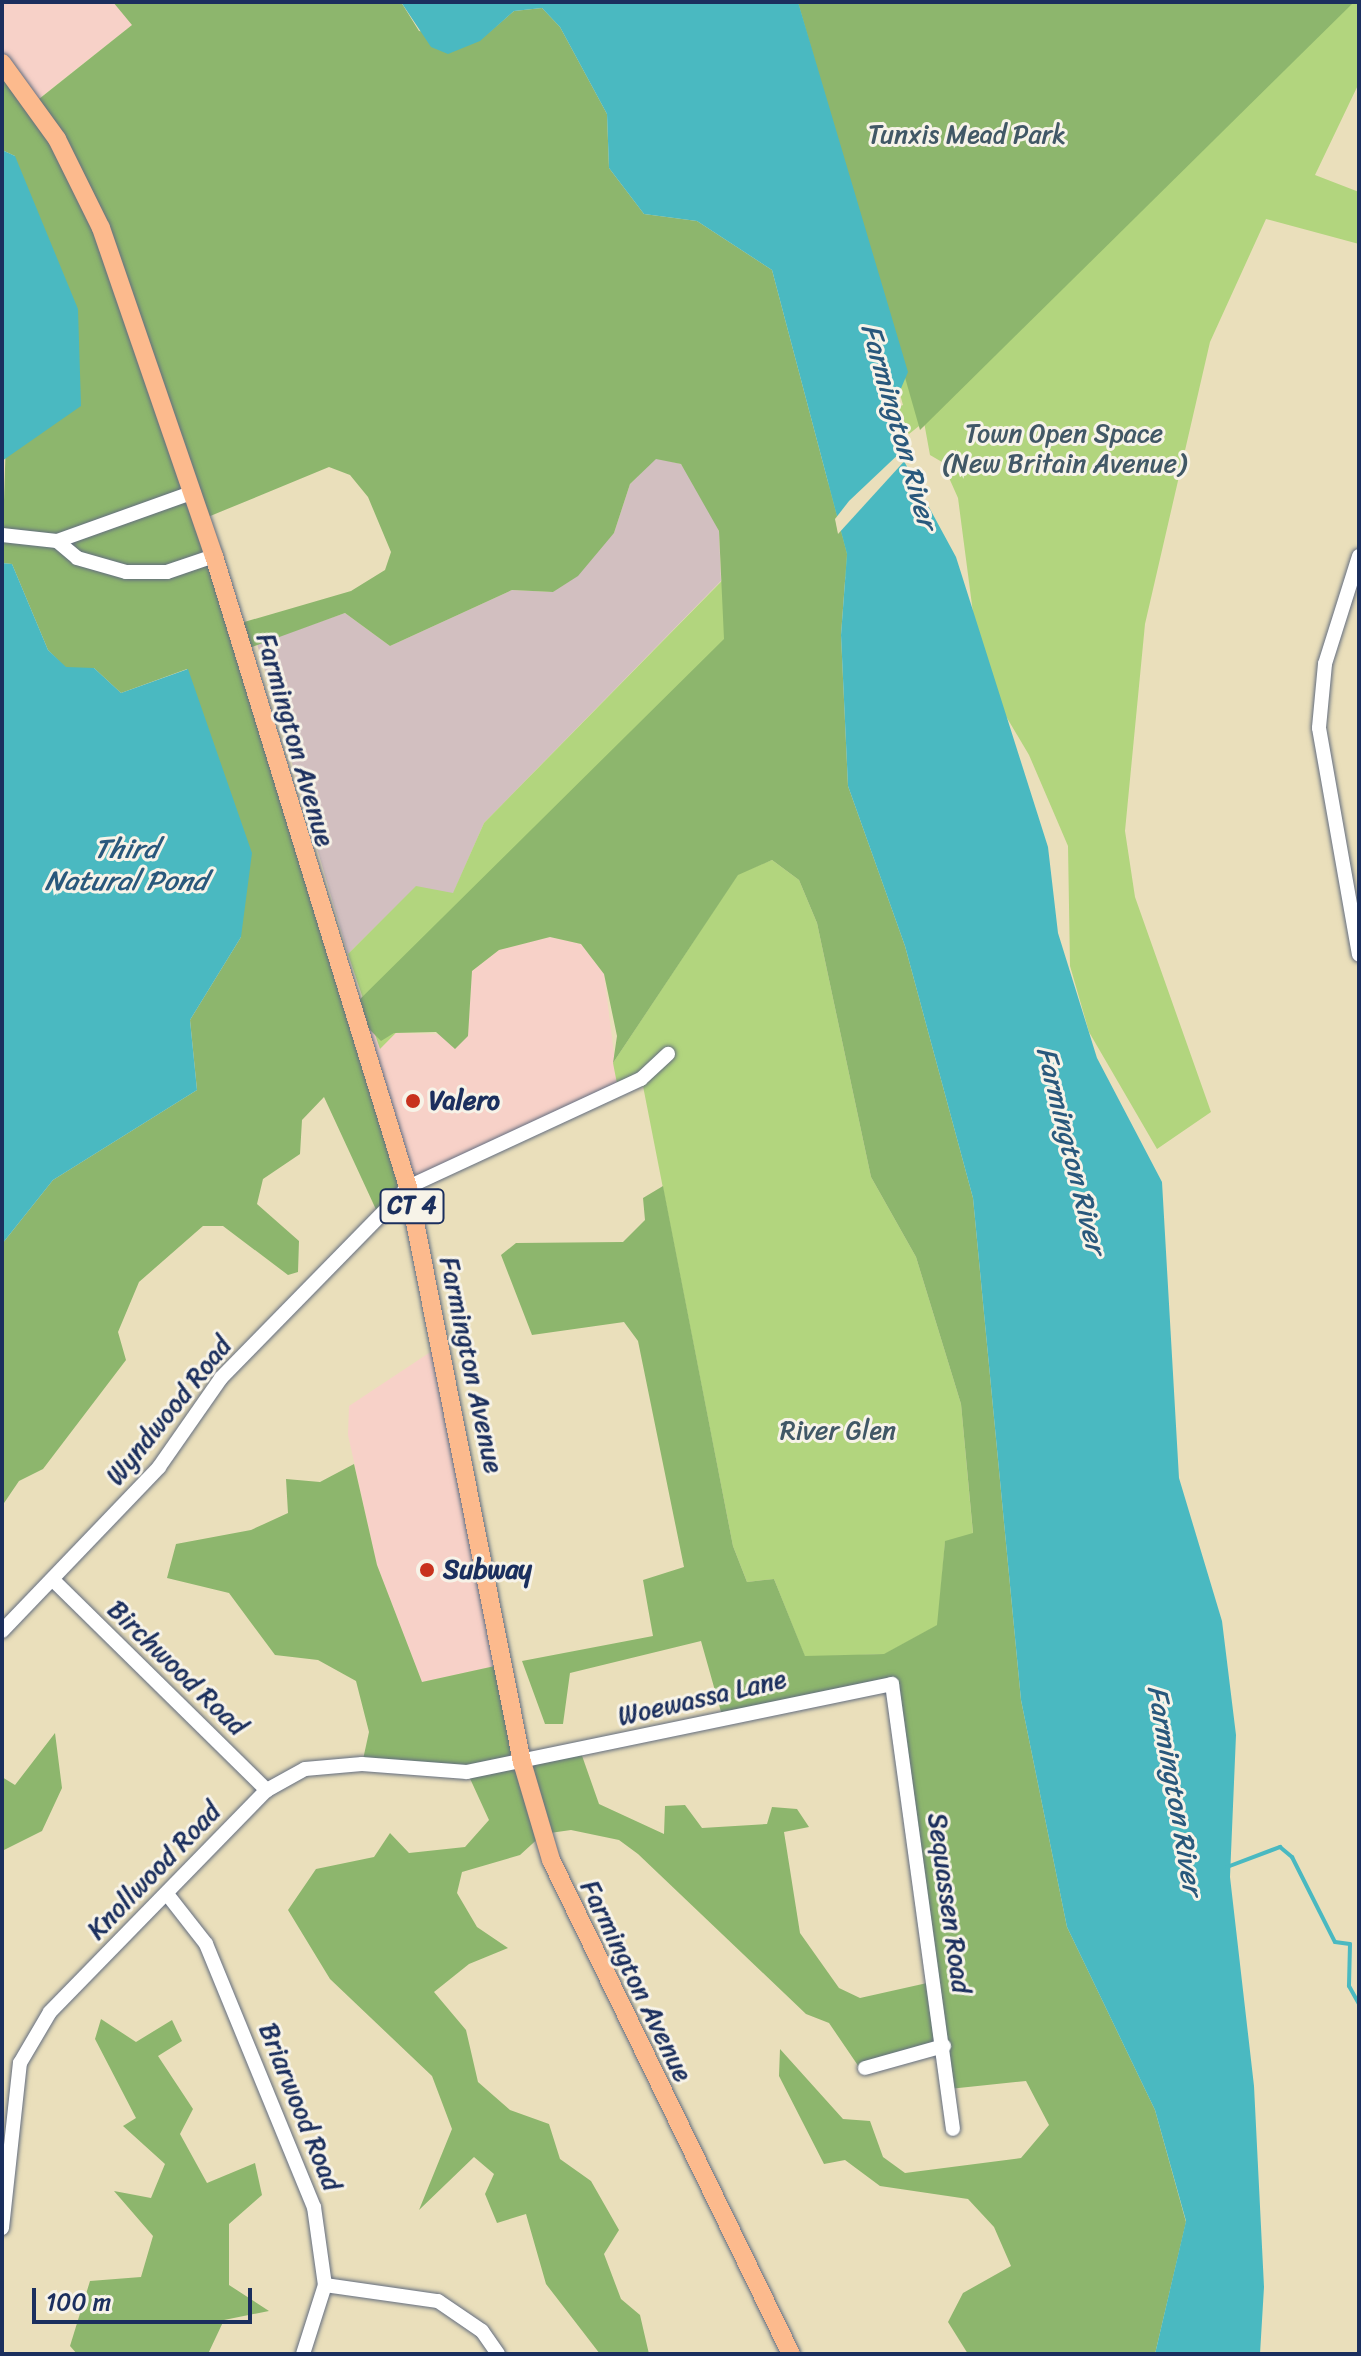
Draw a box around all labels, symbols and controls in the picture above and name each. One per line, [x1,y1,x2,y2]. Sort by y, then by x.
park label: Tunxis Mead Park [867,119,1067,151]
water label: Farmington River [854,320,944,532]
park label: Town Open Space (New Britain Avenue) [942,418,1186,480]
street label: Farmington Avenue [250,630,340,850]
water label: Third Natural Pond [45,832,207,898]
water label: Farmington River [1029,1043,1113,1257]
place label: Valero [429,1085,500,1117]
marker: Valero [404,1092,422,1110]
road number: CT 4 [378,1186,446,1226]
street label: Farmington Avenue [433,1254,509,1476]
street label: Wyndwood Road [100,1331,238,1491]
park label: River Glen [780,1415,896,1447]
place label: Subway [443,1554,532,1586]
marker: Subway [418,1561,436,1579]
street label: Birchwood Road [101,1594,253,1742]
street label: Woewassa Lane [614,1663,790,1733]
water label: Farmington River [1140,1683,1210,1897]
street label: Knollwood Road [81,1796,227,1946]
street label: Sequassen Road [921,1811,977,1995]
street label: Farmington Avenue [574,1875,698,2087]
street label: Briarwood Road [252,2019,348,2195]
scale bar [36,2272,256,2322]
text: 100 m [46,2281,111,2323]

